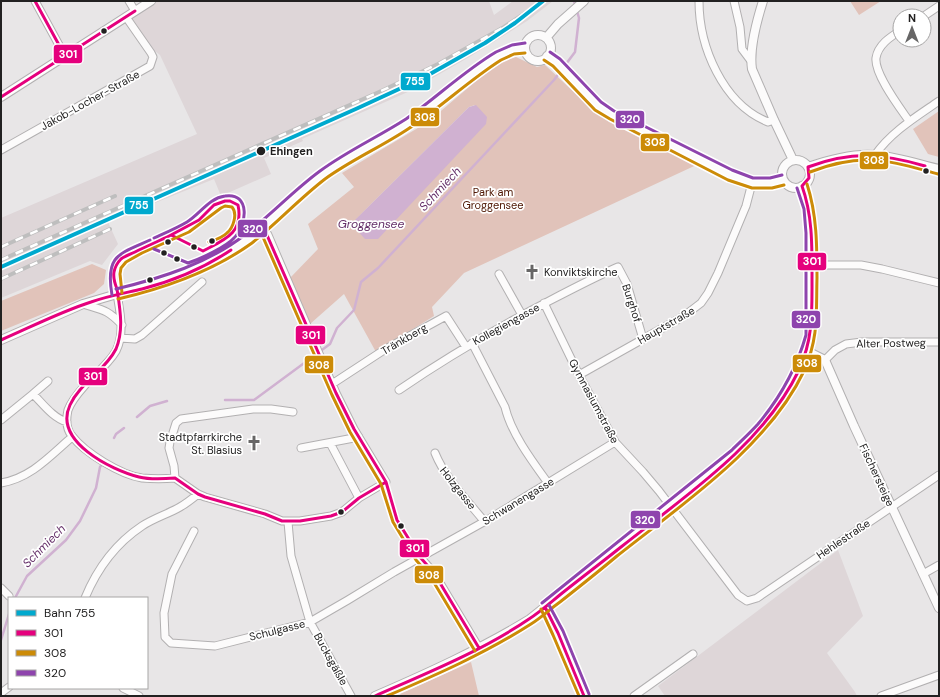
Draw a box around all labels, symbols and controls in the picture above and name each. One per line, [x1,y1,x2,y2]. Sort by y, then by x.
north arrow [892,8,932,48]
text: N [908,11,916,25]
unlabelled marker [99,26,109,36]
line badge: 301 [53,44,83,64]
text: 301 [59,47,77,61]
street label: Jakob-Locher-Straße [38,67,142,133]
line badge: 755 [400,72,431,91]
text: 755 [405,74,425,88]
line badge: 308 [410,107,440,127]
text: 308 [414,110,436,124]
line badge: 320 [615,110,645,129]
text: 320 [620,112,641,126]
line badge: 308 [640,133,670,152]
text: 308 [644,135,666,149]
place label: Ehingen [270,144,313,158]
marker: Ehingen [255,145,267,157]
line badge: 308 [859,151,889,170]
text: 308 [863,153,885,167]
water label: Schmiech [415,163,465,215]
unlabelled marker [921,166,931,176]
park label: Park am Groggensee [462,185,524,212]
line badge: 755 [124,196,154,215]
text: 755 [129,198,149,212]
water label: Groggensee [338,216,404,232]
line badge: 320 [237,219,268,238]
text: 320 [243,222,264,236]
unlabelled marker [207,236,217,246]
unlabelled marker [163,237,173,247]
unlabelled marker [189,242,199,252]
unlabelled marker [159,248,169,258]
line badge: 301 [797,252,827,271]
unlabelled marker [172,254,182,264]
text: 301 [803,254,821,268]
church icon: Konviktskirche [523,263,541,281]
place label: Konviktskirche [544,265,618,279]
unlabelled marker [145,275,155,285]
street label: Burghof [619,282,645,324]
street label: Kollegiengasse [470,300,542,348]
street label: Hauptstraße [635,303,697,347]
line badge: 320 [791,310,821,329]
text: 320 [796,312,817,326]
street label: Tränkberg [379,320,429,358]
line badge: 301 [295,325,326,345]
text: 301 [302,328,320,342]
street label: Alter Postweg [856,335,926,351]
line badge: 308 [792,354,822,373]
line badge: 308 [304,355,334,374]
street label: Gymnasiumstraße [566,356,622,446]
text: 308 [796,356,818,370]
text: 308 [308,358,330,372]
line badge: 301 [78,367,108,386]
text: 301 [84,369,102,383]
place label: Stadtpfarrkirche St. Blasius [159,430,242,457]
church icon: Stadtpfarrkirche St. Blasius [245,434,263,452]
street label: Fischersteige [856,441,898,509]
street label: Holzgasse [437,464,479,512]
street label: Schwanengasse [479,474,557,528]
unlabelled marker [336,507,346,517]
line badge: 320 [630,510,661,529]
text: 320 [635,513,656,527]
street label: Hehlestraße [813,516,873,562]
water label: Schmiech [19,521,69,571]
unlabelled marker [396,521,406,531]
line badge: 301 [399,539,430,558]
text: 301 [406,541,424,555]
line badge: 308 [414,565,444,584]
text: 308 [418,568,440,582]
legend [8,597,148,689]
text: Bahn 755 [44,605,95,621]
street label: Schulgasse [248,616,306,644]
text: 301 [44,625,63,641]
street label: Bucksgäßle [311,630,351,688]
text: 308 [44,645,67,661]
text: 320 [44,665,66,681]

